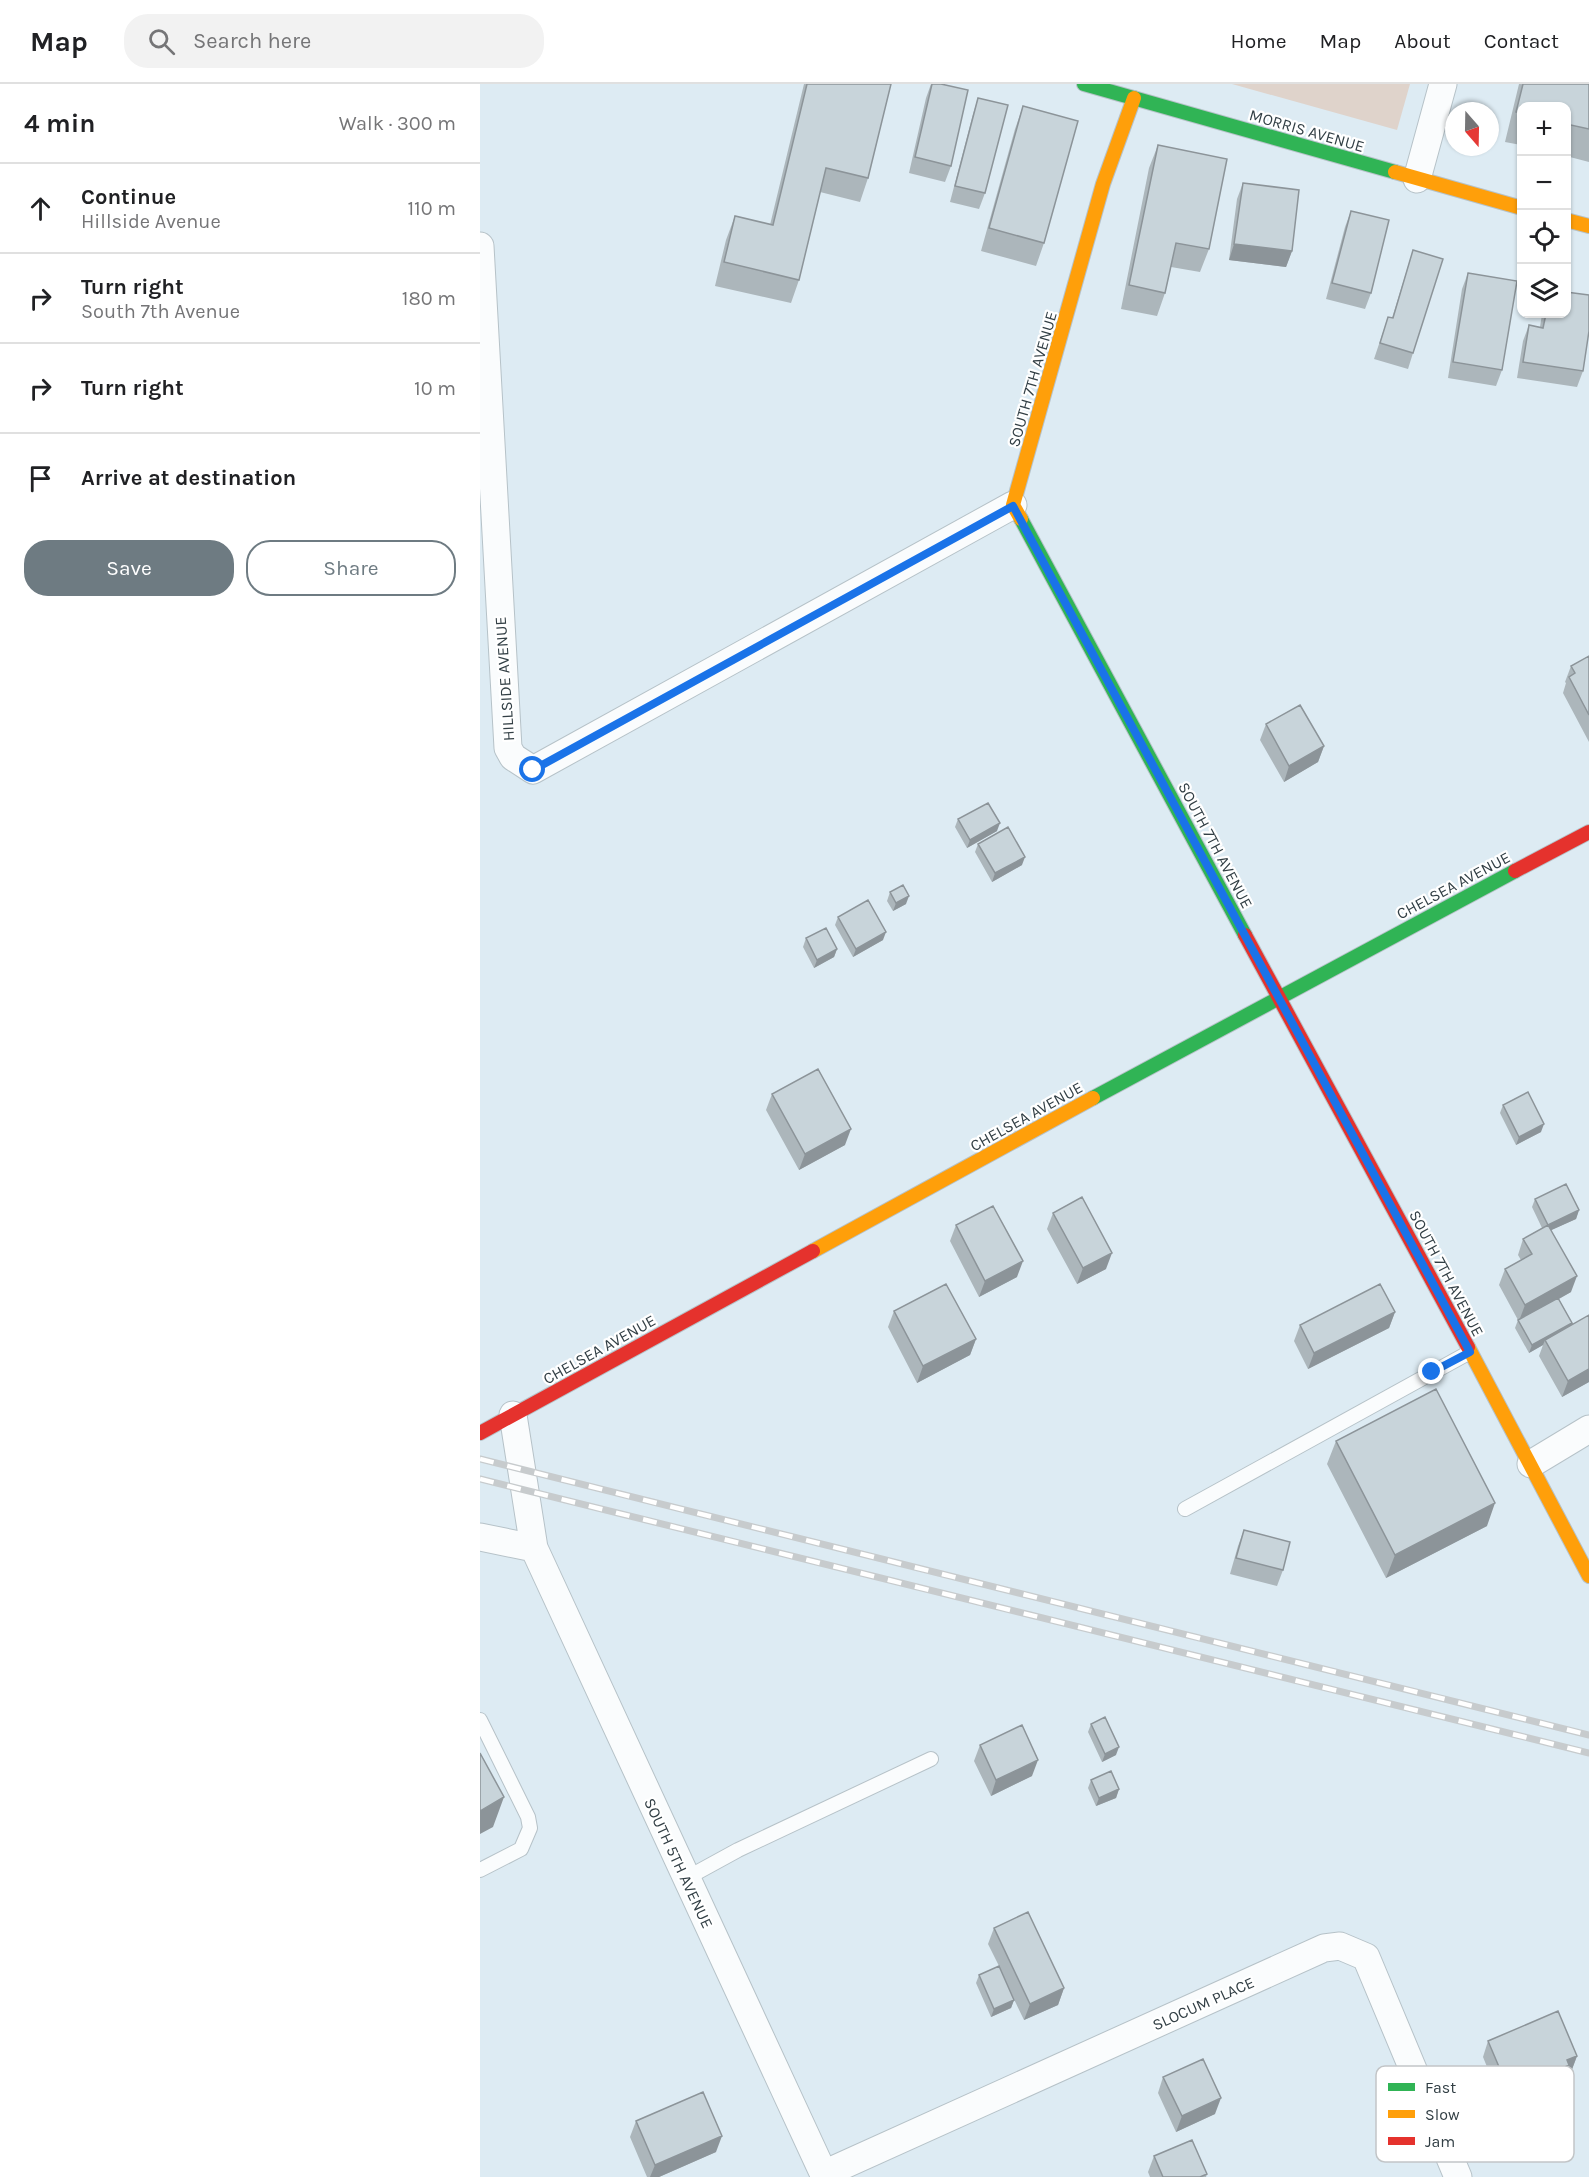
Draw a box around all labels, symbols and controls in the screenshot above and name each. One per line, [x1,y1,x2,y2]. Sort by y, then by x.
search box [124,14,544,68]
text: Map [30,25,88,58]
icon: search [145,25,178,58]
text: Search here [193,28,311,54]
text: Home [1231,29,1287,53]
text: Map [1320,29,1361,53]
text: About [1394,29,1451,53]
text: Contact [1484,29,1559,53]
north arrow [1445,102,1499,156]
map controls [1517,102,1571,318]
button: + [1517,102,1571,156]
street label: MORRIS AVENUE [1247,105,1366,156]
text: 4 min [24,108,95,139]
text: Walk · 300 m [339,112,456,135]
button: − [1517,156,1571,210]
text: Continue [81,184,176,210]
icon: ahead [24,192,57,225]
text: 110 m [407,197,456,220]
text: Hillside Avenue [81,210,221,233]
button: locate [1517,210,1571,264]
button: layers [1517,264,1571,318]
text: Turn right [81,274,184,300]
icon: right [24,282,57,315]
text: 180 m [402,287,456,310]
text: South 7th Avenue [81,300,240,323]
street label: SOUTH 7TH AVENUE [1004,309,1061,449]
icon: right [24,372,57,405]
text: Turn right [81,375,184,401]
text: 10 m [414,377,456,400]
icon: arrive [24,462,57,495]
text: Arrive at destination [81,465,296,491]
button: Save [24,540,234,596]
button: Share [246,540,456,596]
street label: HILLSIDE AVENUE [491,616,518,742]
route start [519,756,545,782]
street label: SOUTH 7TH AVENUE [1174,779,1257,912]
street label: CHELSEA AVENUE [1393,848,1513,923]
street label: CHELSEA AVENUE [967,1078,1086,1155]
street label: SOUTH 7TH AVENUE [1405,1207,1488,1340]
street label: CHELSEA AVENUE [540,1311,659,1388]
route end [1418,1358,1444,1384]
street label: SOUTH 5TH AVENUE [640,1795,717,1931]
street label: SLOCUM PLACE [1149,1973,1257,2034]
legend [1376,2066,1574,2162]
text: Fast [1425,2078,1456,2097]
text: Slow [1425,2105,1460,2124]
text: Jam [1425,2132,1455,2151]

